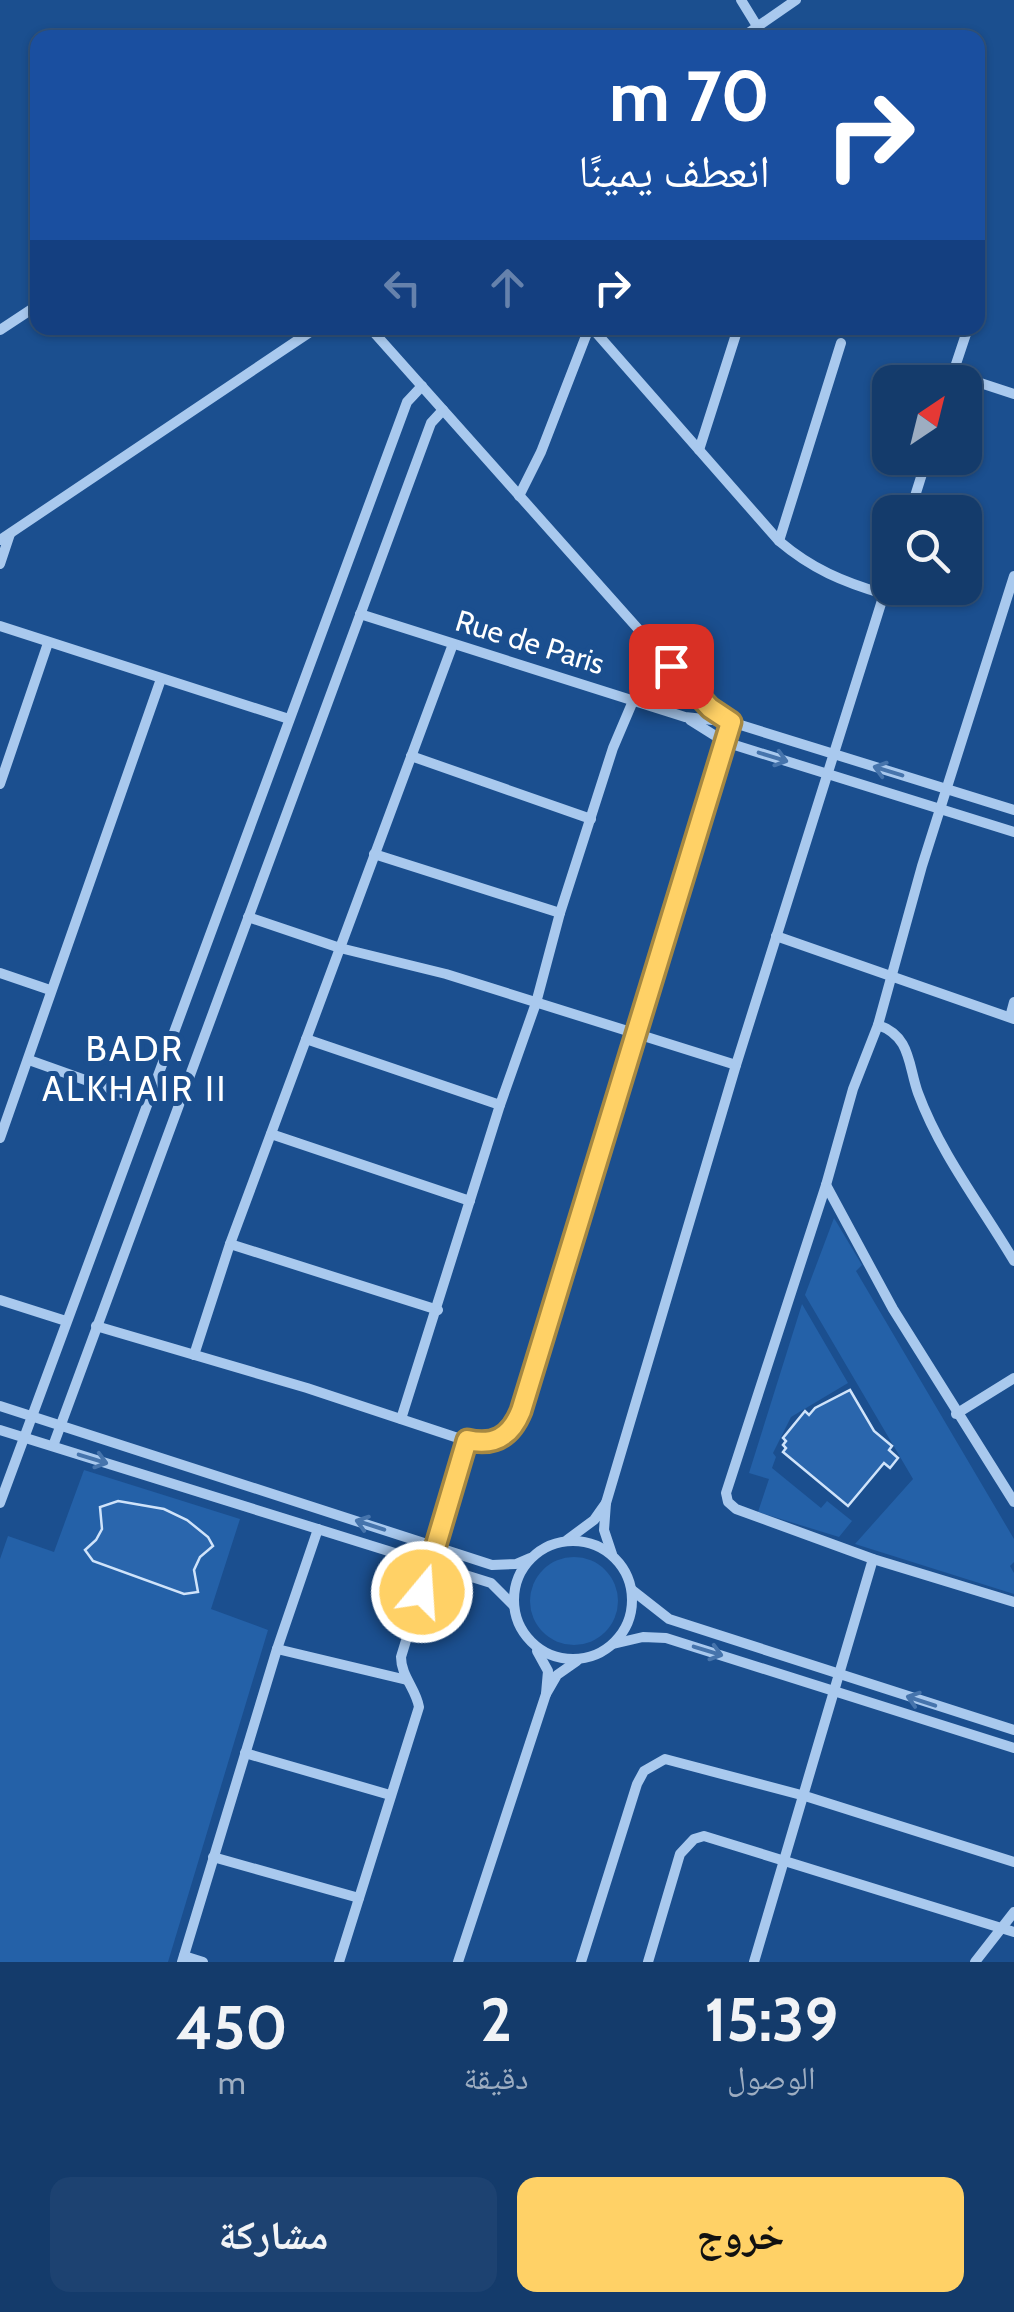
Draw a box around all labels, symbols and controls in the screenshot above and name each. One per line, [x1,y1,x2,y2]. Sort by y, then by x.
text: 70 m [609,53,770,139]
icon: right [805,70,935,200]
text: انعطف يمينًا [578,144,770,198]
icon: left [375,260,430,315]
icon: ahead [480,260,535,315]
icon: right [585,260,640,315]
north arrow [872,365,982,475]
map controls [872,365,982,605]
button: search [872,495,982,605]
street label: Rue de Paris [451,602,609,682]
pin [629,624,714,709]
icon: arrive [644,639,699,694]
one-way arrow [757,749,788,767]
one-way arrow [872,761,904,779]
district label: BADR ALKHAIR II [42,1027,228,1110]
one-way arrow [77,1451,108,1469]
one-way arrow [355,1515,387,1533]
position arrow [370,1540,474,1644]
one-way arrow [691,1643,723,1661]
one-way arrow [906,1691,937,1709]
text: 2 [480,1983,512,2056]
text: 15:39 [704,1983,838,2056]
text: 450 [176,1991,288,2064]
text: دقيقة [464,2058,529,2097]
text: الوصول [727,2058,816,2097]
text: m [218,2063,246,2102]
button: مشاركة [50,2177,497,2292]
button: خروج [517,2177,964,2292]

